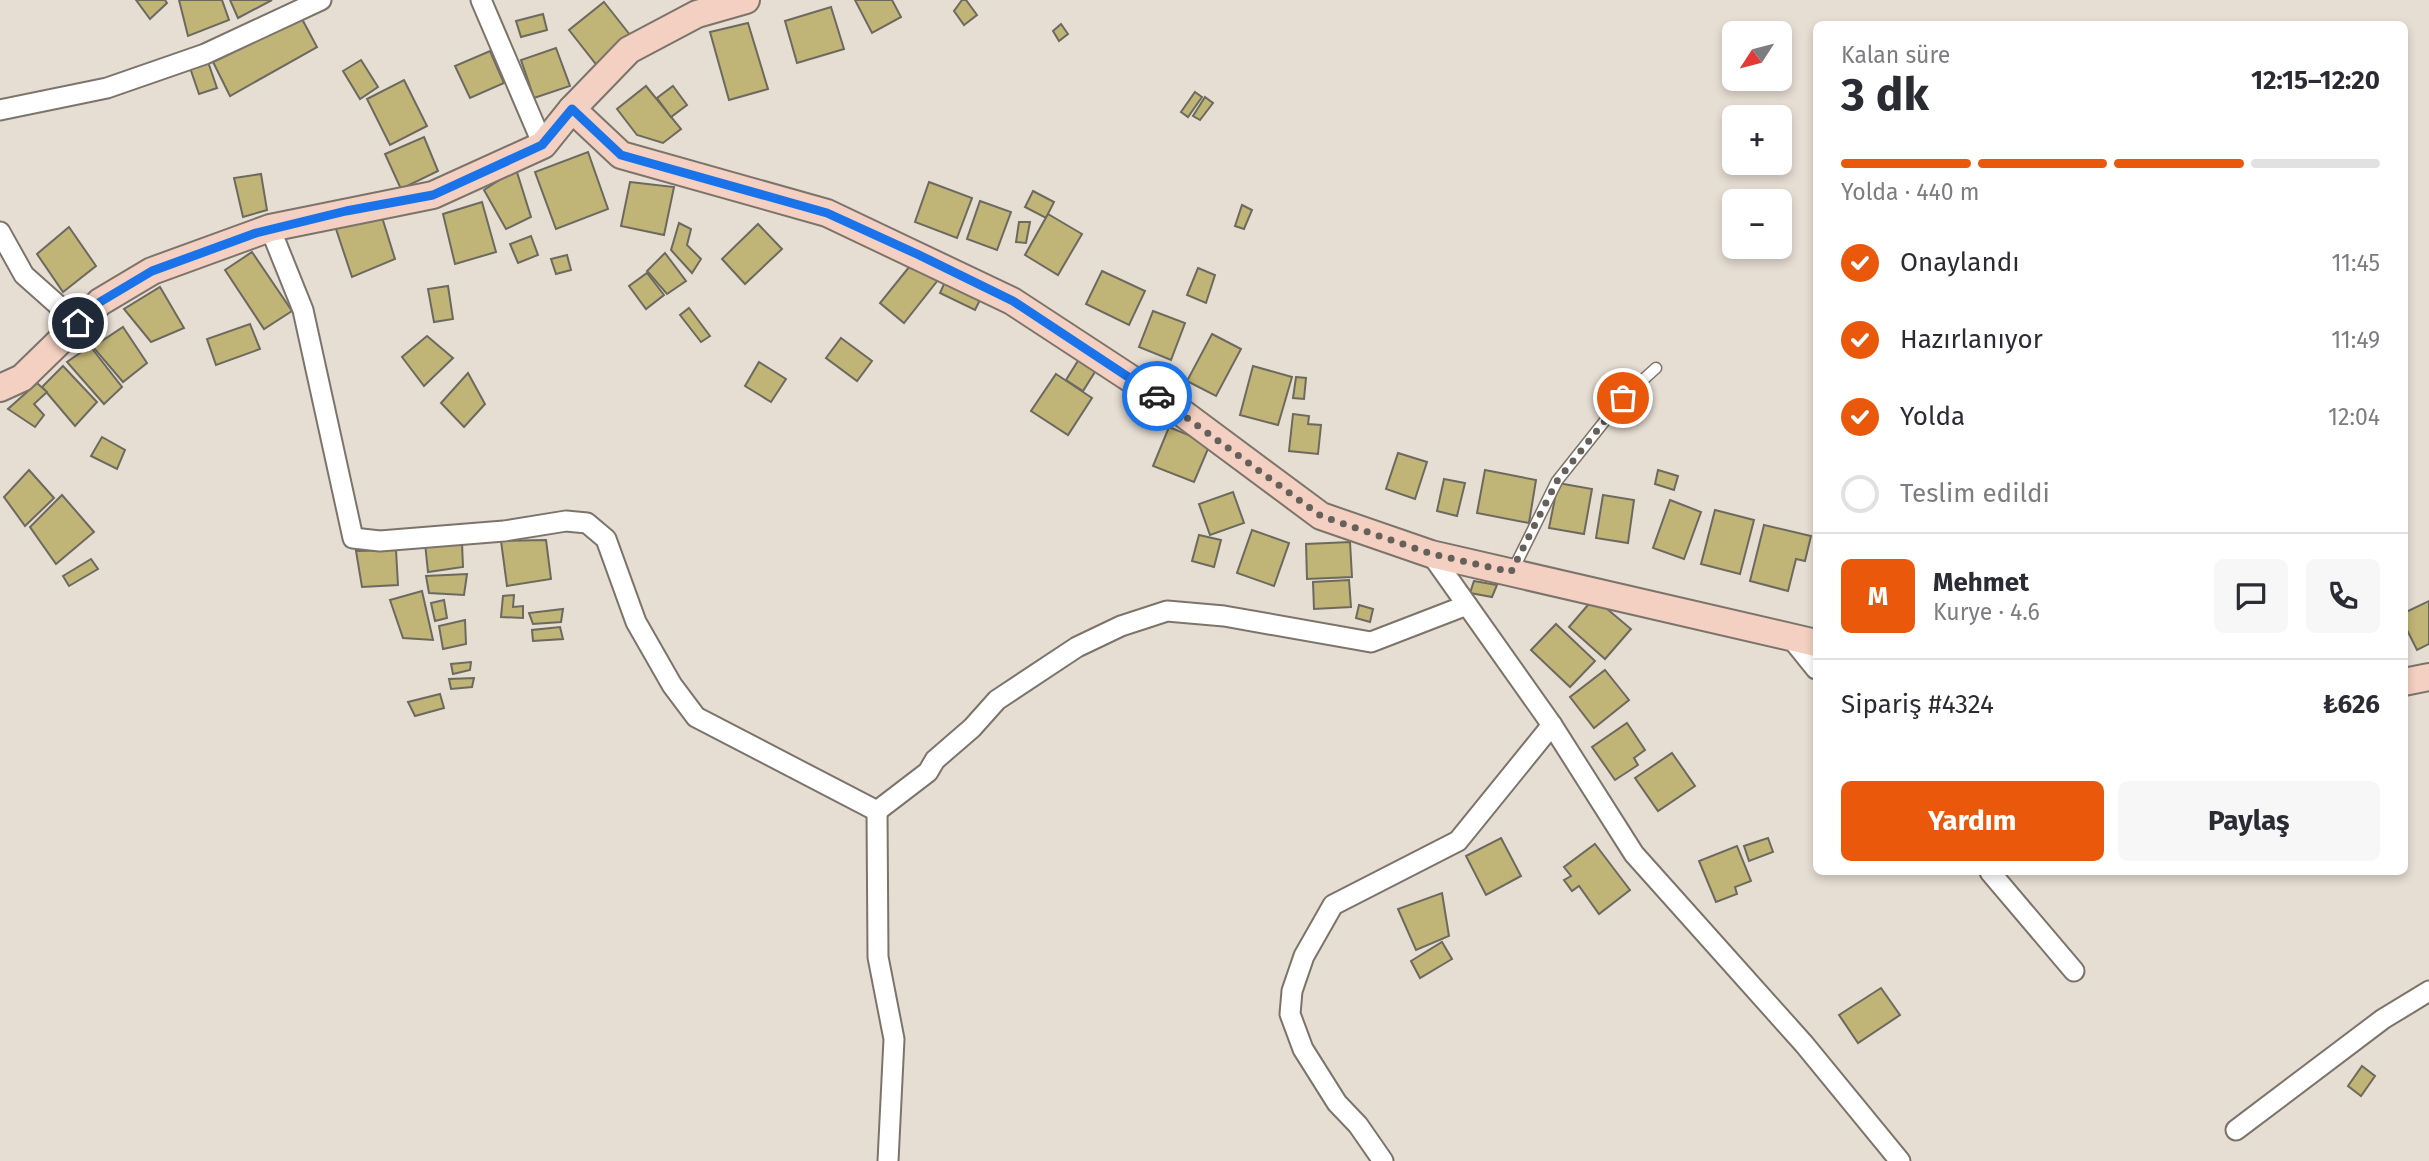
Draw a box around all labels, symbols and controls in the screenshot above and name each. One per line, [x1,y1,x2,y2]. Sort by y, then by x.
north arrow [1722,21,1792,91]
map controls [1722,21,1792,259]
text: Kalan süre [1841,41,1950,69]
text: 12:15–12:20 [2251,65,2380,96]
text: 3 dk [1841,67,1929,122]
button: + [1722,105,1792,175]
text: Yolda · 440 m [1841,178,1979,206]
button: − [1722,189,1792,259]
icon: check [1841,244,1879,282]
text: Onaylandı [1900,247,2020,278]
text: 11:45 [2331,249,2380,277]
pin [48,293,108,353]
icon: home [59,304,97,342]
icon: check [1841,321,1879,359]
text: Hazırlanıyor [1900,324,2043,355]
text: 11:49 [2331,326,2380,354]
courier [1122,361,1192,431]
pin [1593,368,1653,428]
icon: car [1138,377,1176,415]
icon: bag [1604,379,1642,417]
icon: check [1841,398,1879,436]
text: Yolda [1900,401,1965,432]
text: 12:04 [2328,403,2380,431]
text: Teslim edildi [1900,478,2050,509]
button: chat [2214,559,2288,633]
button: phone [2306,559,2380,633]
text: Mehmet [1933,567,2029,598]
text: M [1868,581,1888,612]
text: Kurye · 4.6 [1933,598,2040,626]
text: Sipariş #4324 [1841,689,1994,720]
text: ₺626 [2323,689,2380,720]
button: Yardım [1841,781,2104,861]
button: Paylaş [2118,781,2380,861]

